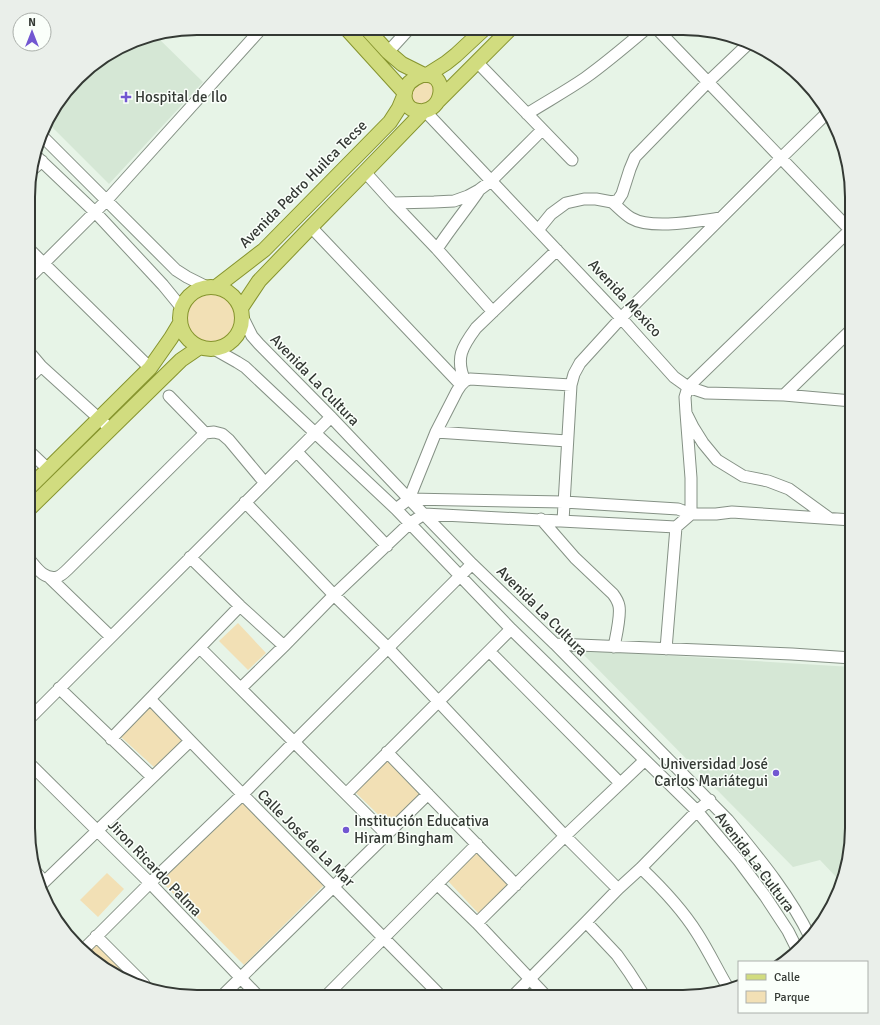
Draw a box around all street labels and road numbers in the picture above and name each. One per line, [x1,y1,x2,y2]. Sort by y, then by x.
street label: Avenida Pedro Huilca Tecse [235,116,371,252]
street label: Avenida Mexico [584,255,666,341]
street label: Avenida La Cultura [267,330,363,430]
street label: Avenida La Cultura [493,562,591,660]
street label: Calle José de La Mar [254,786,359,891]
street label: Avenida La Cultura [712,808,798,916]
street label: Jiron Ricardo Palma [104,816,206,920]

